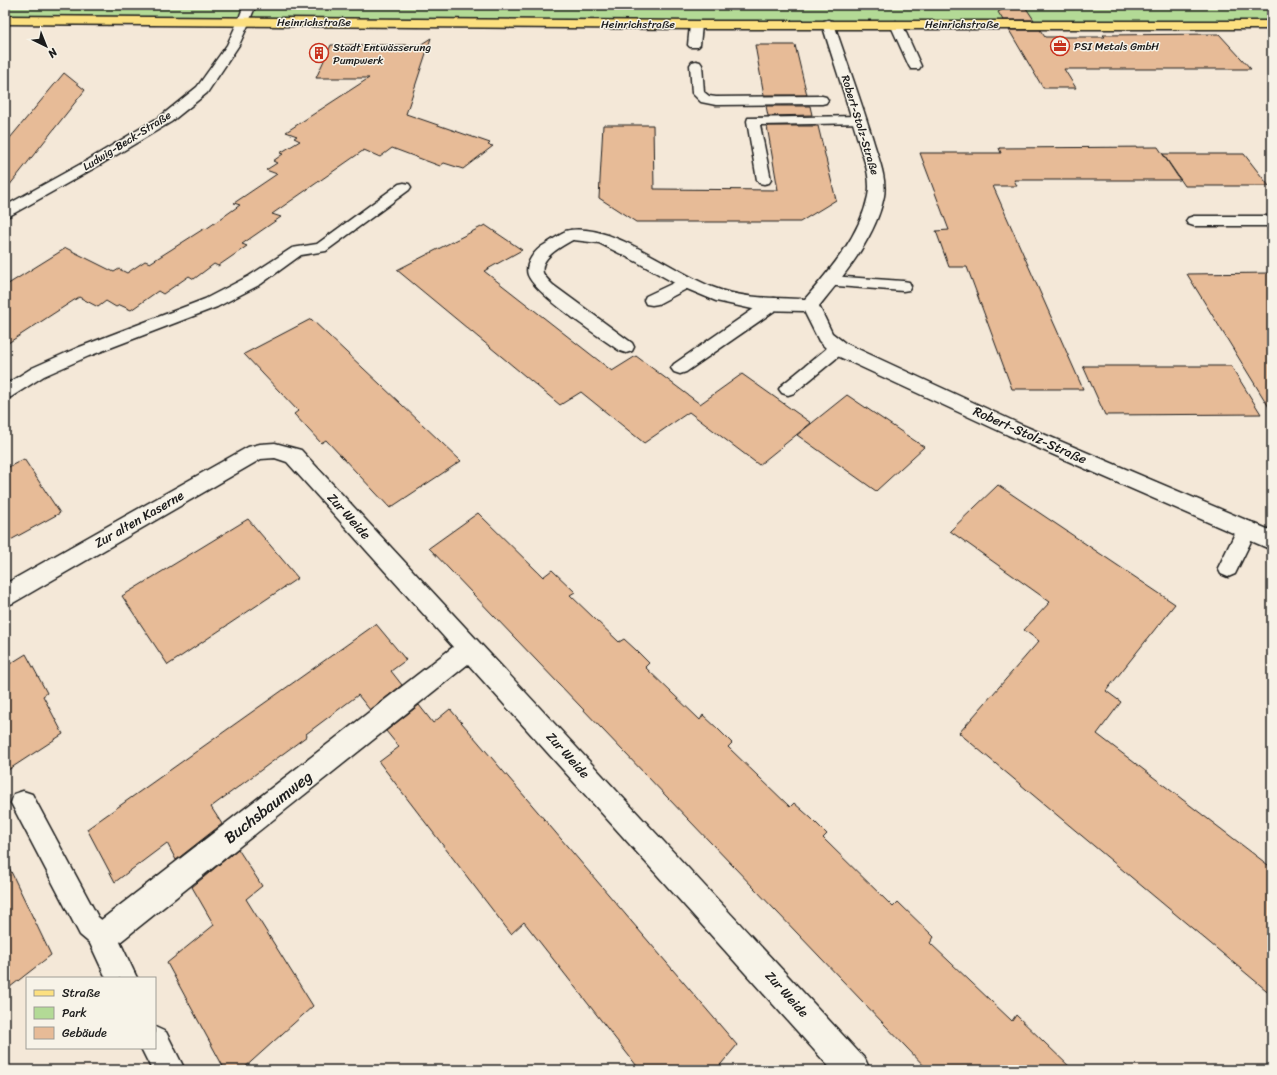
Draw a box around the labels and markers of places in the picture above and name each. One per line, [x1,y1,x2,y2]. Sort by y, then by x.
office icon: PSI Metals GmbH [1049,35,1071,57]
place label: PSI Metals GmbH [1074,37,1159,56]
place label: Stadt Entwässerung Pumpwerk [333,38,431,70]
building icon: Stadt Entwässerung Pumpwerk [308,42,330,64]

